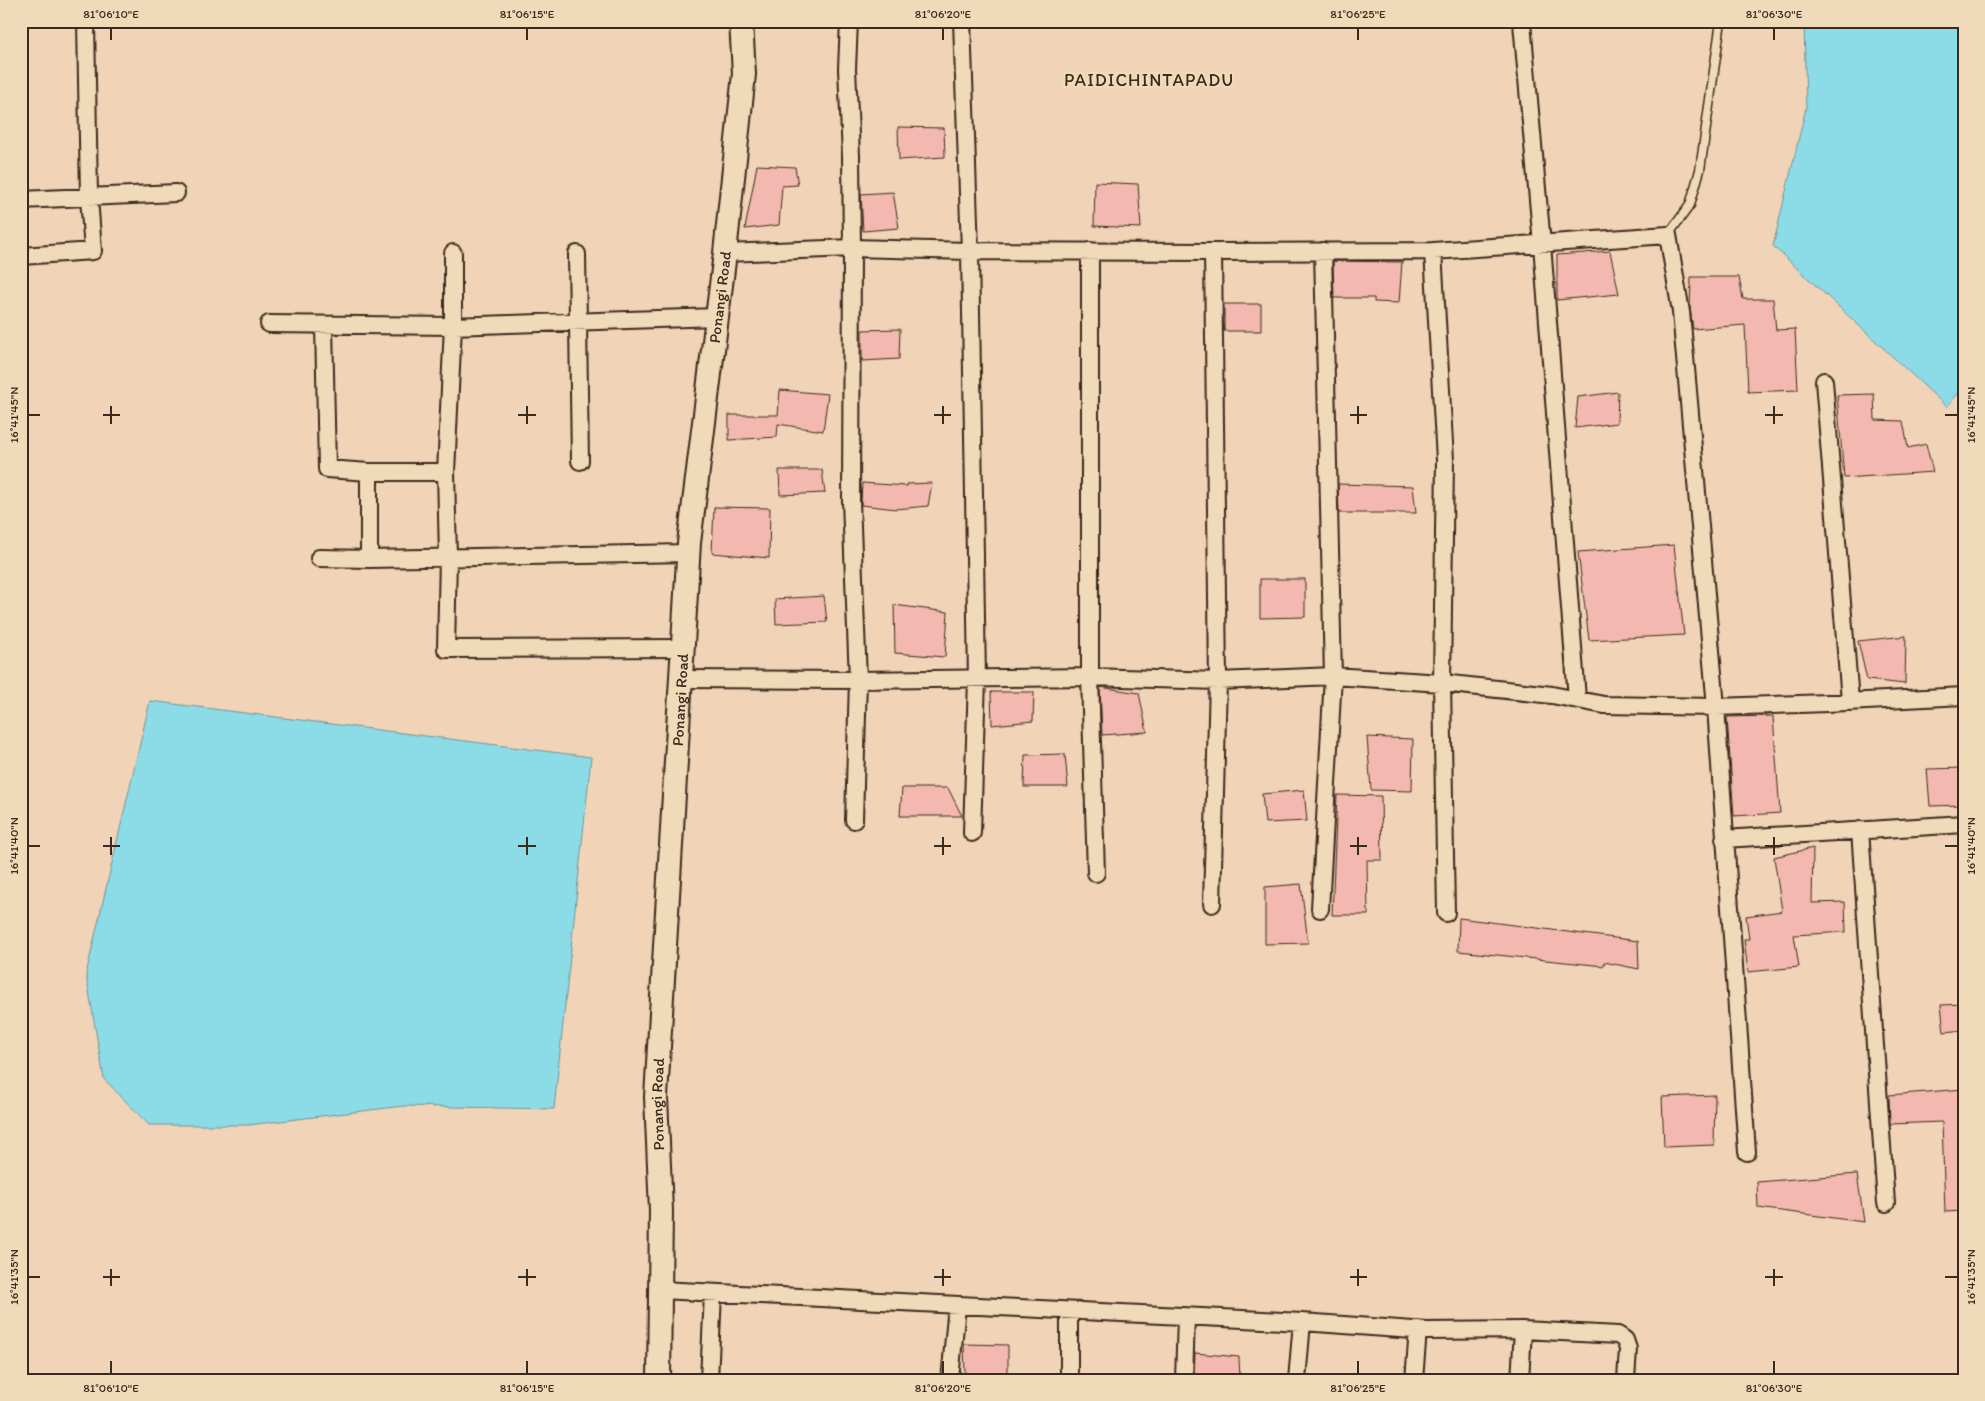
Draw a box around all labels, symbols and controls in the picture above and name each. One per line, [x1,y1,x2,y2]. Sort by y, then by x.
text: 81°06'10"E [83,7,139,21]
text: 81°06'15"E [500,7,555,21]
text: 81°06'20"E [915,7,972,21]
text: 81°06'25"E [1330,7,1386,21]
text: 81°06'30"E [1746,7,1803,21]
district label: PAIDICHINTAPADU [1064,69,1234,91]
street label: Ponangi Road [705,250,735,344]
text: 16°41'45"N [7,387,21,443]
text: 16°41'45"N [1964,387,1978,443]
street label: Ponangi Road [668,653,692,747]
text: 16°41'40"N [7,817,21,875]
text: 16°41'40"N [1964,817,1978,875]
street label: Ponangi Road [647,1057,668,1151]
text: 16°41'35"N [7,1249,21,1305]
text: 16°41'35"N [1964,1249,1978,1305]
text: 81°06'10"E [83,1381,139,1395]
text: 81°06'15"E [500,1381,555,1395]
text: 81°06'20"E [915,1381,972,1395]
text: 81°06'25"E [1330,1381,1386,1395]
text: 81°06'30"E [1746,1381,1803,1395]

